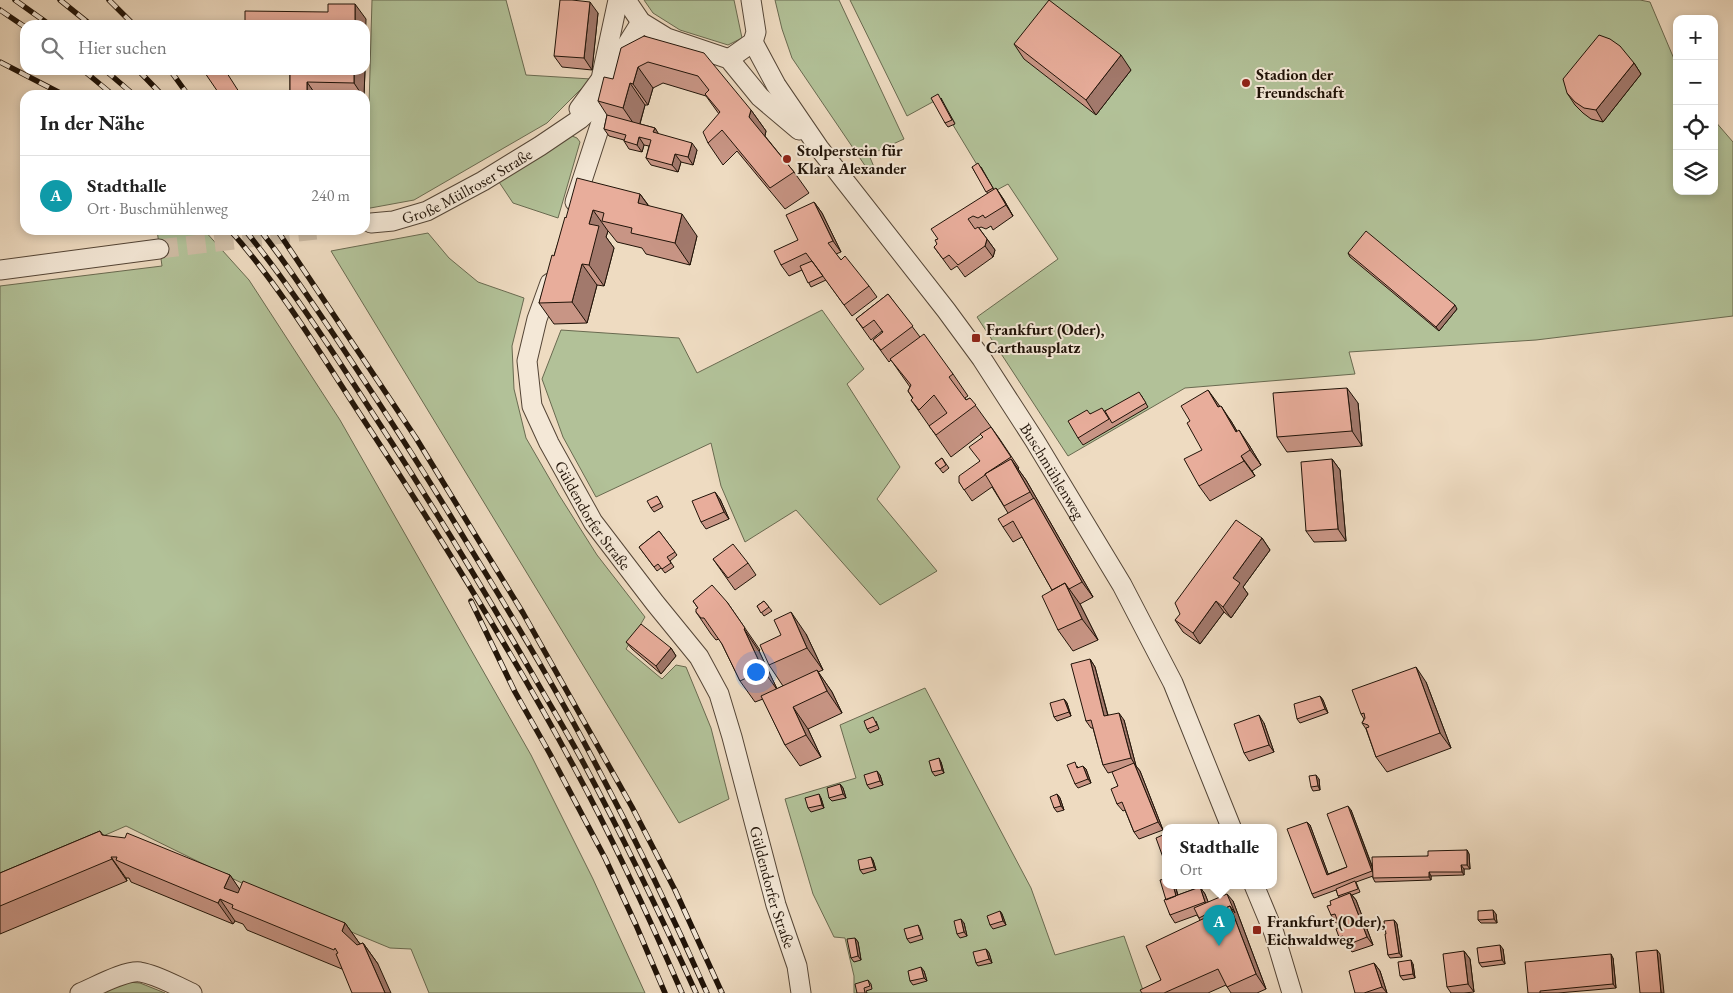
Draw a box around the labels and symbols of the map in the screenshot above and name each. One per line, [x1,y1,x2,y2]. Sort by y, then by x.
place label: Stadion der Freundschaft [1256,64,1344,103]
marker: Stadion der Freundschaft [1240,77,1252,89]
place label: Stolperstein für Klara Alexander [797,140,907,179]
street label: Große Müllroser Straße [399,143,536,228]
marker: Stolperstein für Klara Alexander [781,153,793,165]
place label: Frankfurt (Oder), Carthausplatz [986,319,1104,358]
marker: Frankfurt (Oder), Carthausplatz [970,332,982,344]
street label: Buschmühlenweg [1015,419,1091,524]
street label: Güldendorfer Straße [550,457,636,574]
your location [743,659,769,685]
street label: Güldendorfer Straße [745,824,801,951]
pin: A [1203,905,1235,946]
place label: Frankfurt (Oder), Eichwaldweg [1267,911,1385,950]
marker: Frankfurt (Oder), Eichwaldweg [1251,924,1263,936]

